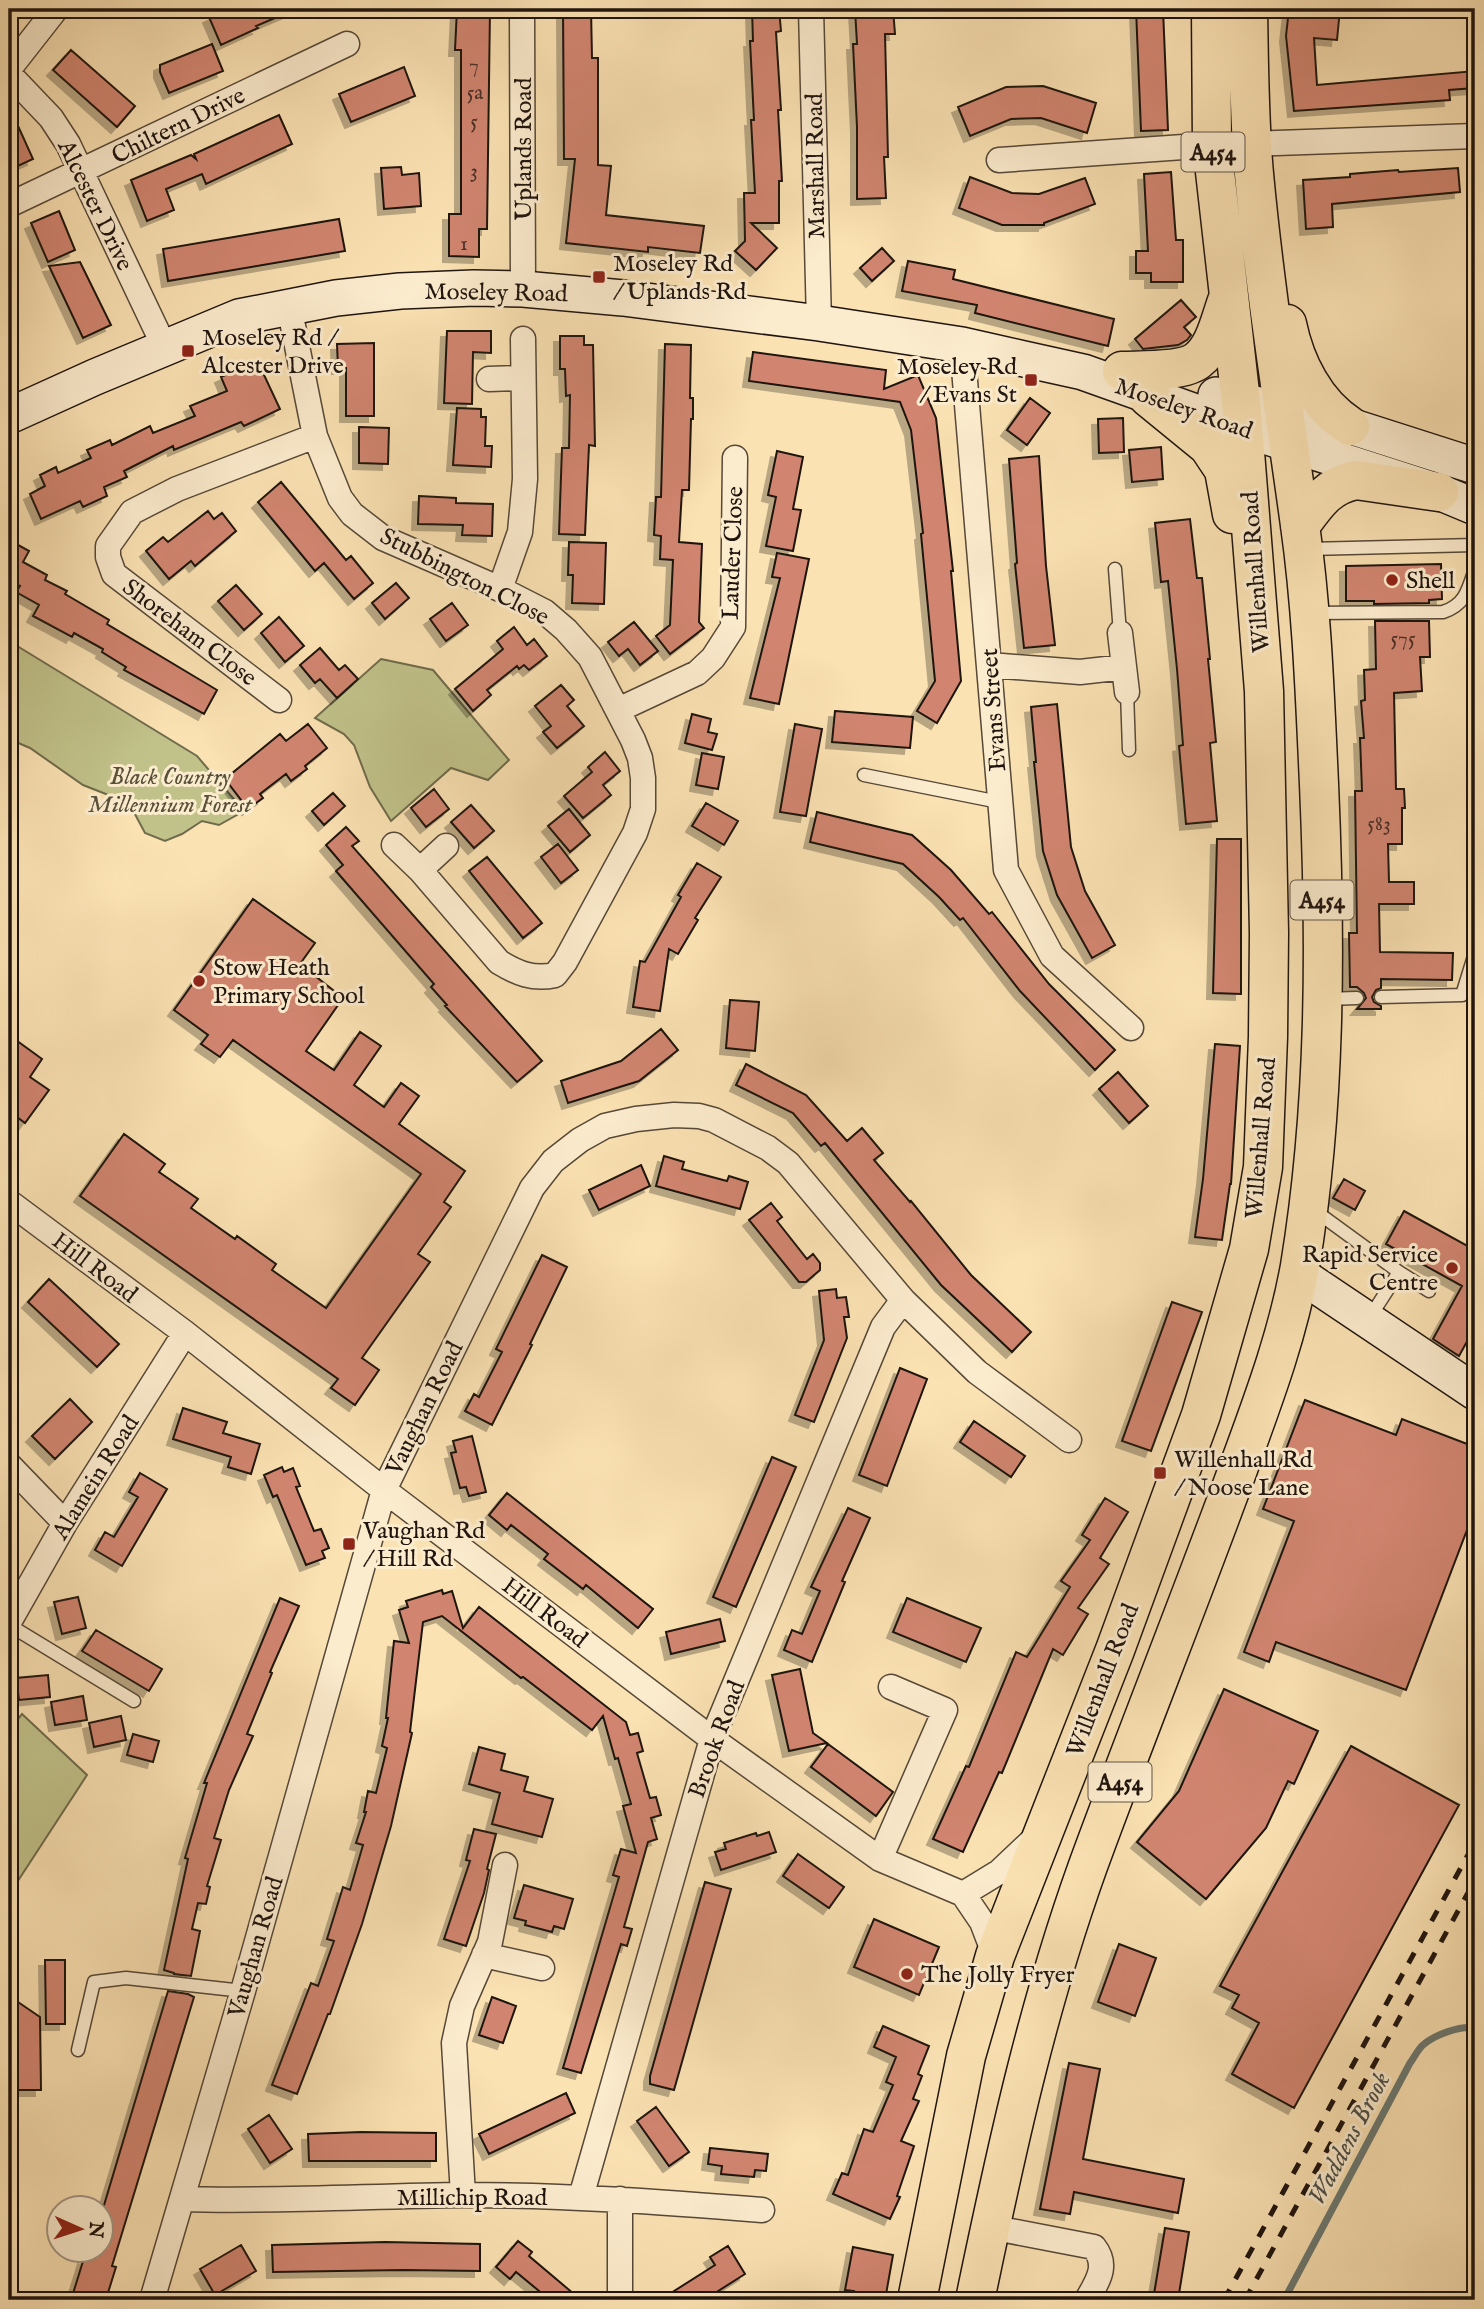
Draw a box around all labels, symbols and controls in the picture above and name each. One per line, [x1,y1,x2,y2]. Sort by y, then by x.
house number: 7 [469,53,479,80]
street label: Uplands Road [509,77,540,221]
house number: 5a [467,80,484,107]
street label: Chiltern Drive [107,81,251,172]
street label: Marshall Road [800,93,833,239]
house number: 5 [470,109,478,136]
road number: A454 [1182,132,1244,172]
street label: Alcester Drive [49,134,140,276]
house number: 3 [470,158,478,185]
house number: 1 [460,231,468,258]
place label: Moseley Rd / Uplands Rd [613,249,746,308]
marker: Moseley Rd / Uplands Rd [591,269,607,285]
street label: Moseley Road [424,277,568,310]
place label: Moseley Rd / Alcester Drive [201,323,344,382]
marker: Moseley Rd / Alcester Drive [180,343,196,359]
place label: Moseley Rd / Evans St [897,352,1017,411]
street label: Moseley Road [1111,371,1257,447]
marker: Moseley Rd / Evans St [1023,372,1039,388]
street label: Lauder Close [716,486,751,620]
street label: Willenhall Road [1235,490,1278,654]
street label: Stubbington Close [374,521,554,633]
place label: Shell [1406,566,1456,597]
street label: Shoreham Close [116,572,263,694]
marker: Shell [1384,572,1400,588]
house number: 575 [1390,626,1416,653]
street label: Evans Street [975,647,1014,773]
park label: Black Country Millennium Forest [88,762,253,821]
house number: 583 [1367,811,1391,838]
road number: A454 [1290,880,1354,920]
place label: Stow Heath Primary School [213,953,365,1012]
marker: Stow Heath Primary School [191,973,207,989]
street label: Willenhall Road [1239,1056,1284,1220]
street label: Hill Road [45,1226,143,1311]
place label: Rapid Service Centre [1302,1240,1438,1299]
marker: Rapid Service Centre [1444,1260,1460,1276]
street label: Vaughan Road [379,1336,471,1482]
street label: Alamein Road [45,1409,147,1547]
place label: Willenhall Rd / Noose Lane [1174,1445,1313,1504]
marker: Willenhall Rd / Noose Lane [1152,1465,1168,1481]
place label: Vaughan Rd / Hill Rd [362,1516,485,1575]
marker: Vaughan Rd / Hill Rd [341,1536,357,1552]
street label: Hill Road [495,1571,593,1656]
street label: Willenhall Road [1060,1599,1147,1762]
street label: Brook Road [682,1676,753,1803]
road number: A454 [1088,1763,1152,1802]
street label: Vaughan Road [221,1873,291,2023]
place label: The Jolly Fryer [921,1960,1075,1991]
marker: The Jolly Fryer [899,1966,915,1982]
water label: Waddens Brook [1300,2066,1398,2211]
street label: Millichip Road [397,2183,547,2214]
north arrow [46,2194,116,2264]
text: N [83,2220,107,2239]

